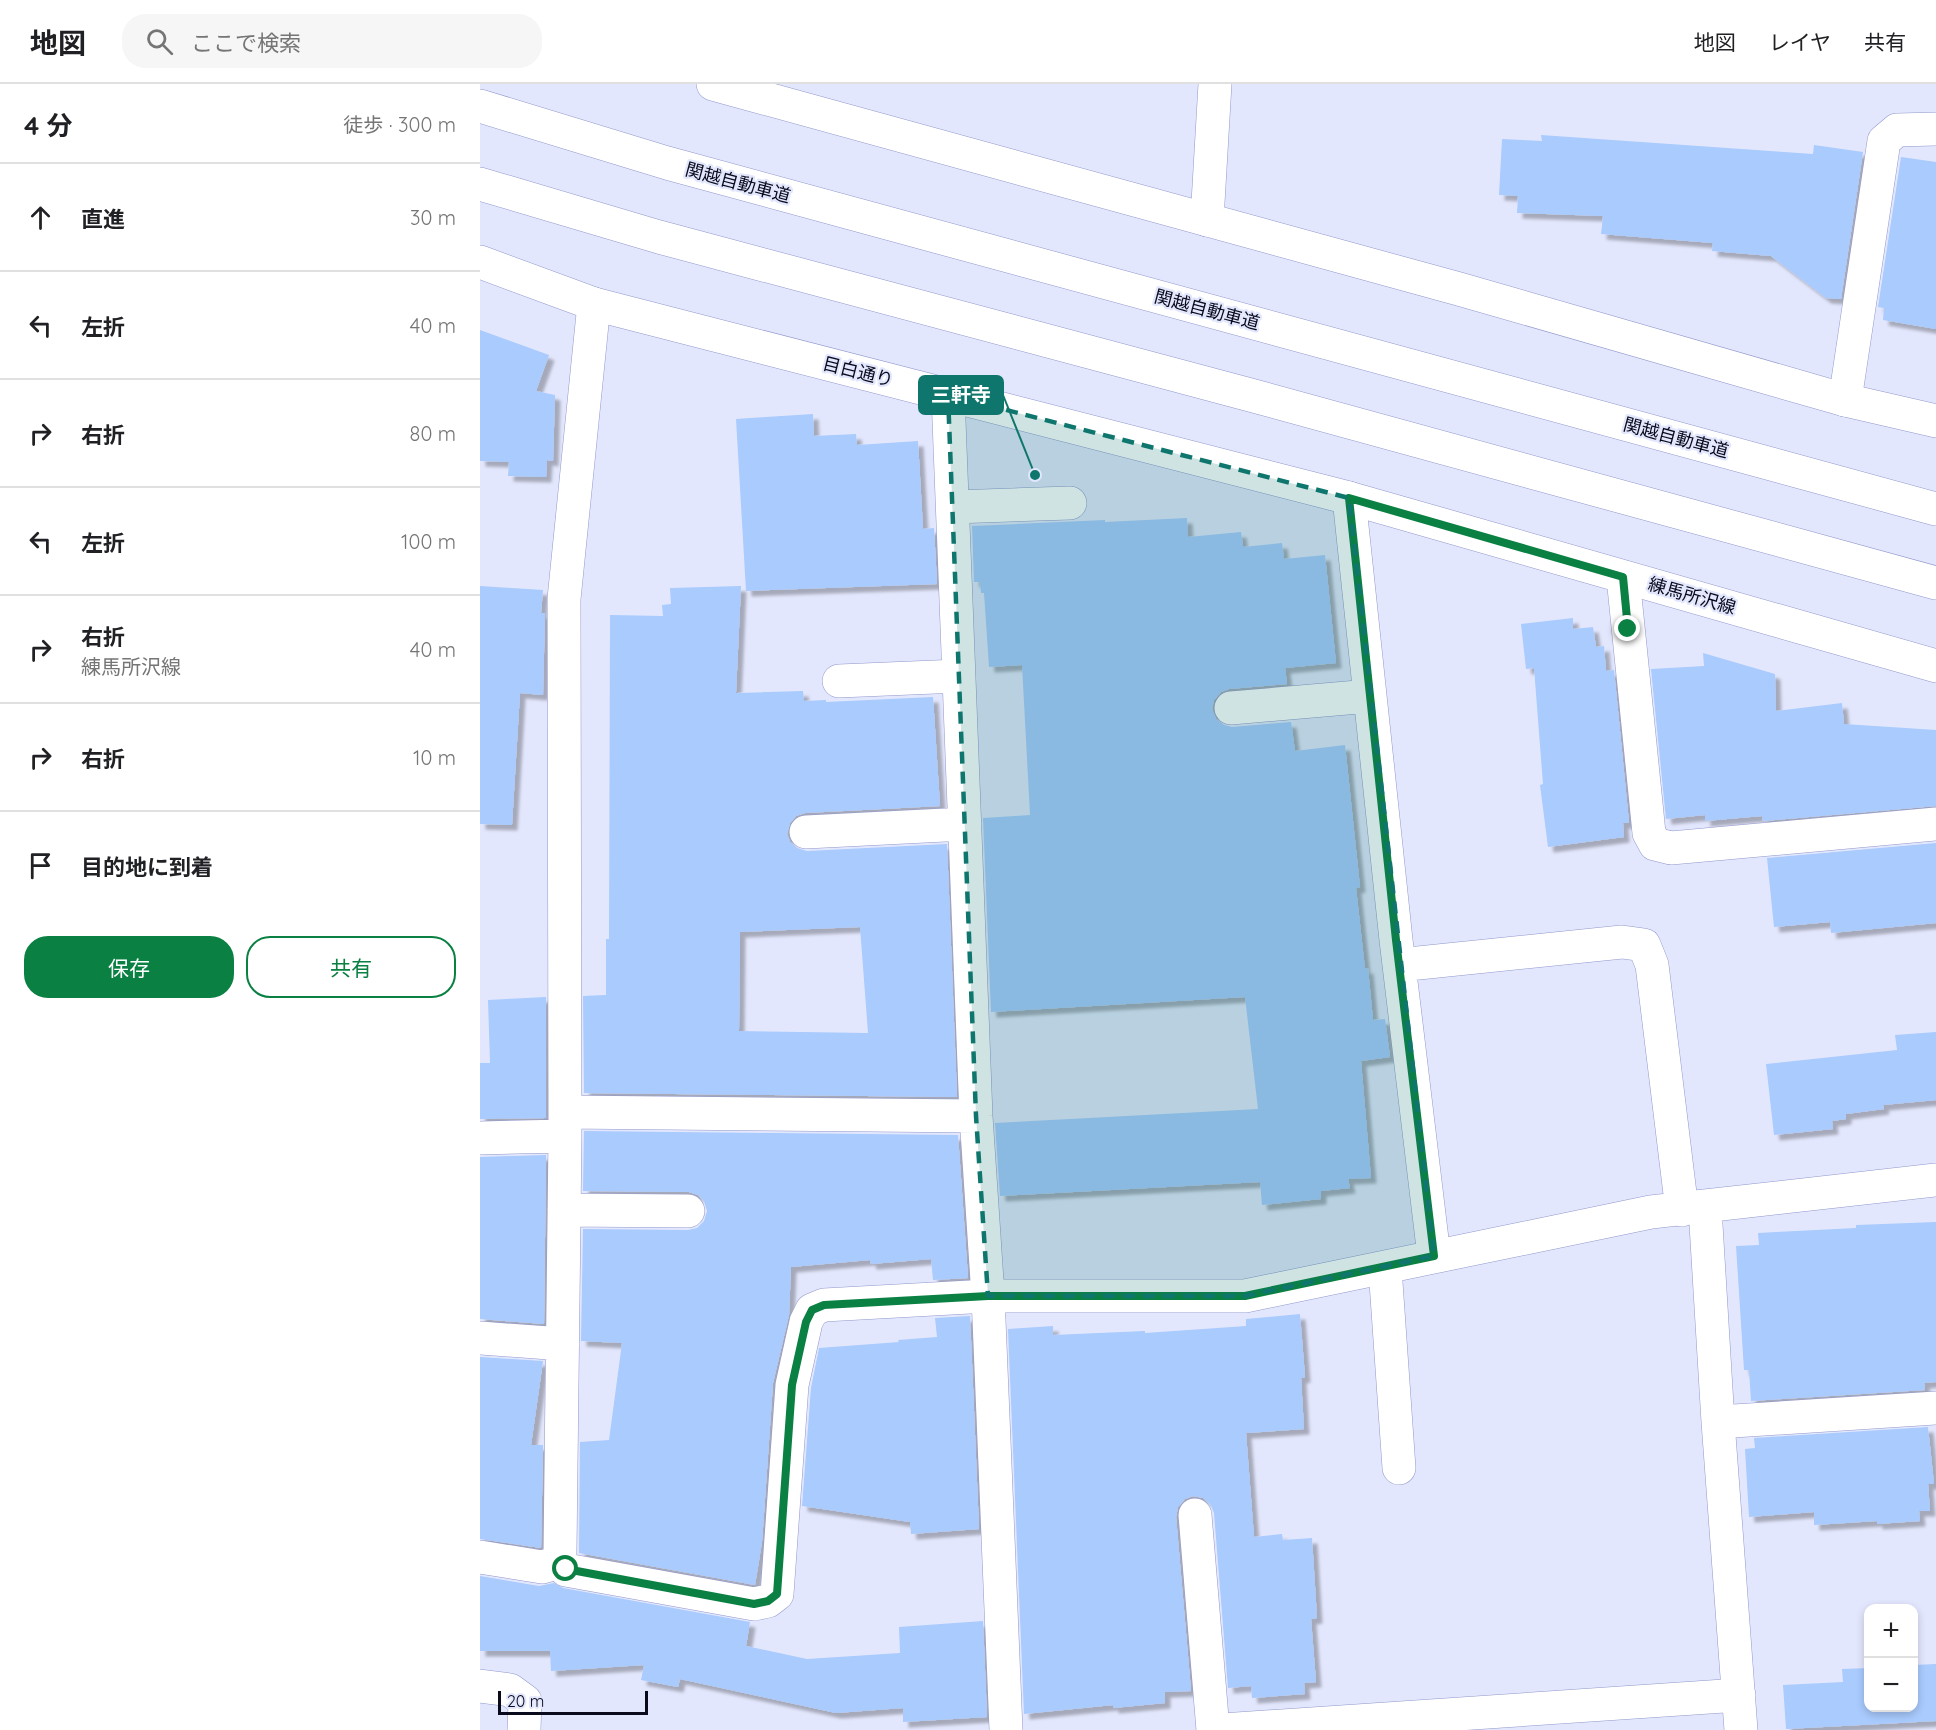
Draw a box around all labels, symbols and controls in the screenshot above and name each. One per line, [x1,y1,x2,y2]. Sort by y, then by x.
search box [122,14,542,68]
text: 地図 [30,25,86,60]
icon: search [143,25,176,58]
text: ここで検索 [191,29,301,57]
text: 地図 [1694,29,1736,55]
text: レイヤ [1769,29,1831,55]
text: 共有 [1864,29,1906,55]
text: 4 分 [24,109,73,142]
text: 徒歩 · 300 m [343,112,456,137]
street label: 関越自動車道 [683,157,793,208]
icon: ahead [24,201,57,234]
text: 直進 [81,205,125,233]
text: 30 m [410,205,456,230]
street label: 関越自動車道 [1152,284,1262,335]
icon: left [24,309,57,342]
text: 左折 [81,313,125,341]
text: 40 m [410,313,456,338]
street label: 目白通り [820,352,896,391]
callout: 三軒寺 [919,376,1003,414]
text: 三軒寺 [931,382,991,407]
street label: 関越自動車道 [1621,412,1731,463]
icon: right [24,417,57,450]
text: 右折 [81,421,125,449]
text: 80 m [410,421,456,446]
icon: left [24,525,57,558]
text: 左折 [81,529,125,557]
text: 100 m [401,529,456,554]
street label: 練馬所沢線 [1646,572,1739,619]
route end [1614,615,1640,641]
text: 右折 [81,623,125,651]
icon: right [24,633,57,666]
text: 40 m [410,637,456,662]
text: 練馬所沢線 [81,654,181,679]
icon: right [24,741,57,774]
text: 右折 [81,745,125,773]
text: 10 m [413,745,456,770]
icon: arrive [24,849,57,882]
text: 目的地に到着 [81,853,213,881]
button: 保存 [24,936,234,998]
button: 共有 [246,936,456,998]
route start [552,1555,578,1581]
map controls [1864,1604,1918,1712]
button: + [1864,1604,1918,1658]
button: − [1864,1658,1918,1712]
scale bar [498,1688,648,1716]
text: 20 m [507,1691,544,1711]

